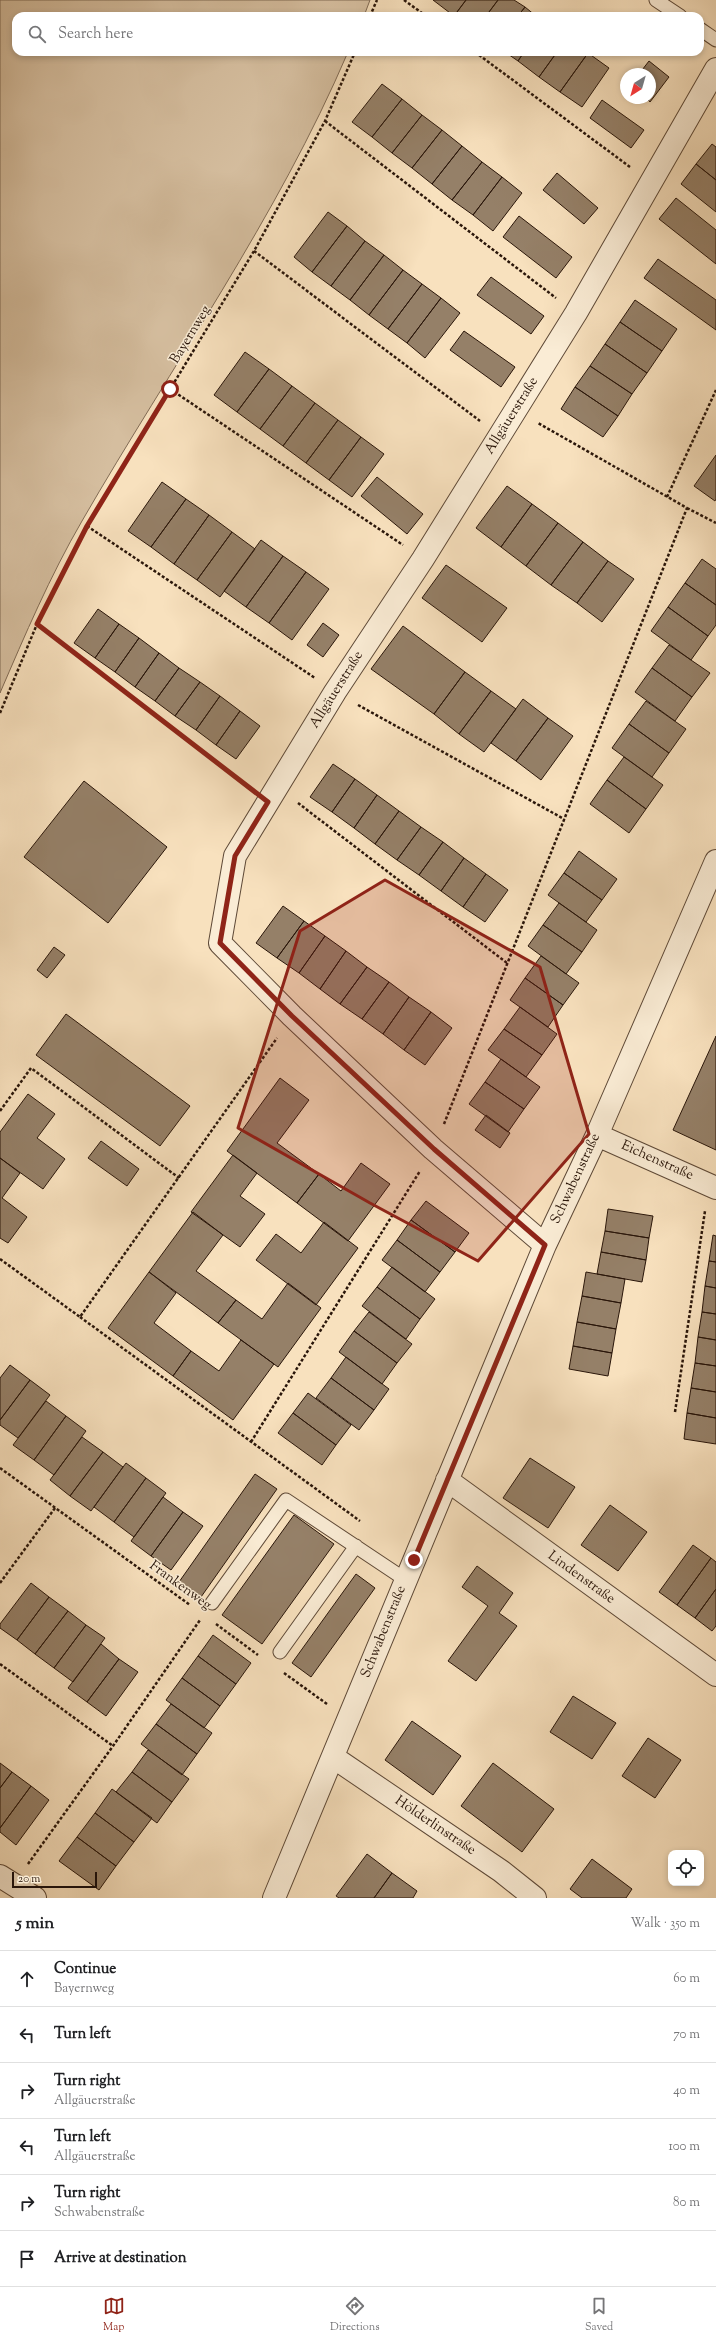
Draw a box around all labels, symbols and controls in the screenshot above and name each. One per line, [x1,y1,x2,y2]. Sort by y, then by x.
search box [12,12,704,56]
icon: search [26,23,48,45]
text: Search here [58,24,133,45]
north arrow [620,68,656,104]
street label: Bayernweg [166,302,216,368]
street label: Allgäuerstraße [480,373,544,459]
route start [161,380,179,398]
street label: Allgäuerstraße [305,647,369,733]
street label: Schwabenstraße [546,1130,606,1228]
street label: Eichenstraße [618,1136,696,1186]
street label: Lindenstraße [543,1547,619,1609]
route end [405,1551,423,1569]
street label: Frankenweg [145,1557,215,1616]
street label: Schwabenstraße [356,1583,412,1681]
street label: Hölderlinstraße [390,1791,480,1861]
map controls [668,1850,704,1886]
button: locate [668,1850,704,1886]
scale bar [12,1870,97,1889]
text: 20 m [18,1871,40,1887]
text: 5 min [16,1912,54,1936]
text: Walk · 350 m [631,1915,700,1933]
text: Continue [54,1959,116,1980]
icon: ahead [16,1968,38,1990]
text: 60 m [673,1970,700,1988]
text: Bayernweg [54,1980,114,1998]
icon: left [16,2024,38,2046]
text: Turn left [54,2024,111,2045]
text: 70 m [673,2026,700,2044]
text: Turn right [54,2071,120,2092]
icon: right [16,2080,38,2102]
text: 40 m [673,2082,700,2100]
text: Allgäuerstraße [54,2092,136,2110]
text: Turn left [54,2127,111,2148]
icon: left [16,2136,38,2158]
text: 100 m [668,2138,700,2156]
text: Allgäuerstraße [54,2148,136,2166]
text: Turn right [54,2183,120,2204]
icon: right [16,2192,38,2214]
text: 80 m [673,2194,700,2212]
text: Schwabenstraße [54,2204,145,2222]
icon: arrive [16,2248,38,2270]
text: Arrive at destination [54,2248,187,2269]
tab: Map [103,2295,125,2335]
tab: Directions [330,2295,380,2335]
tab: Saved [585,2295,613,2335]

